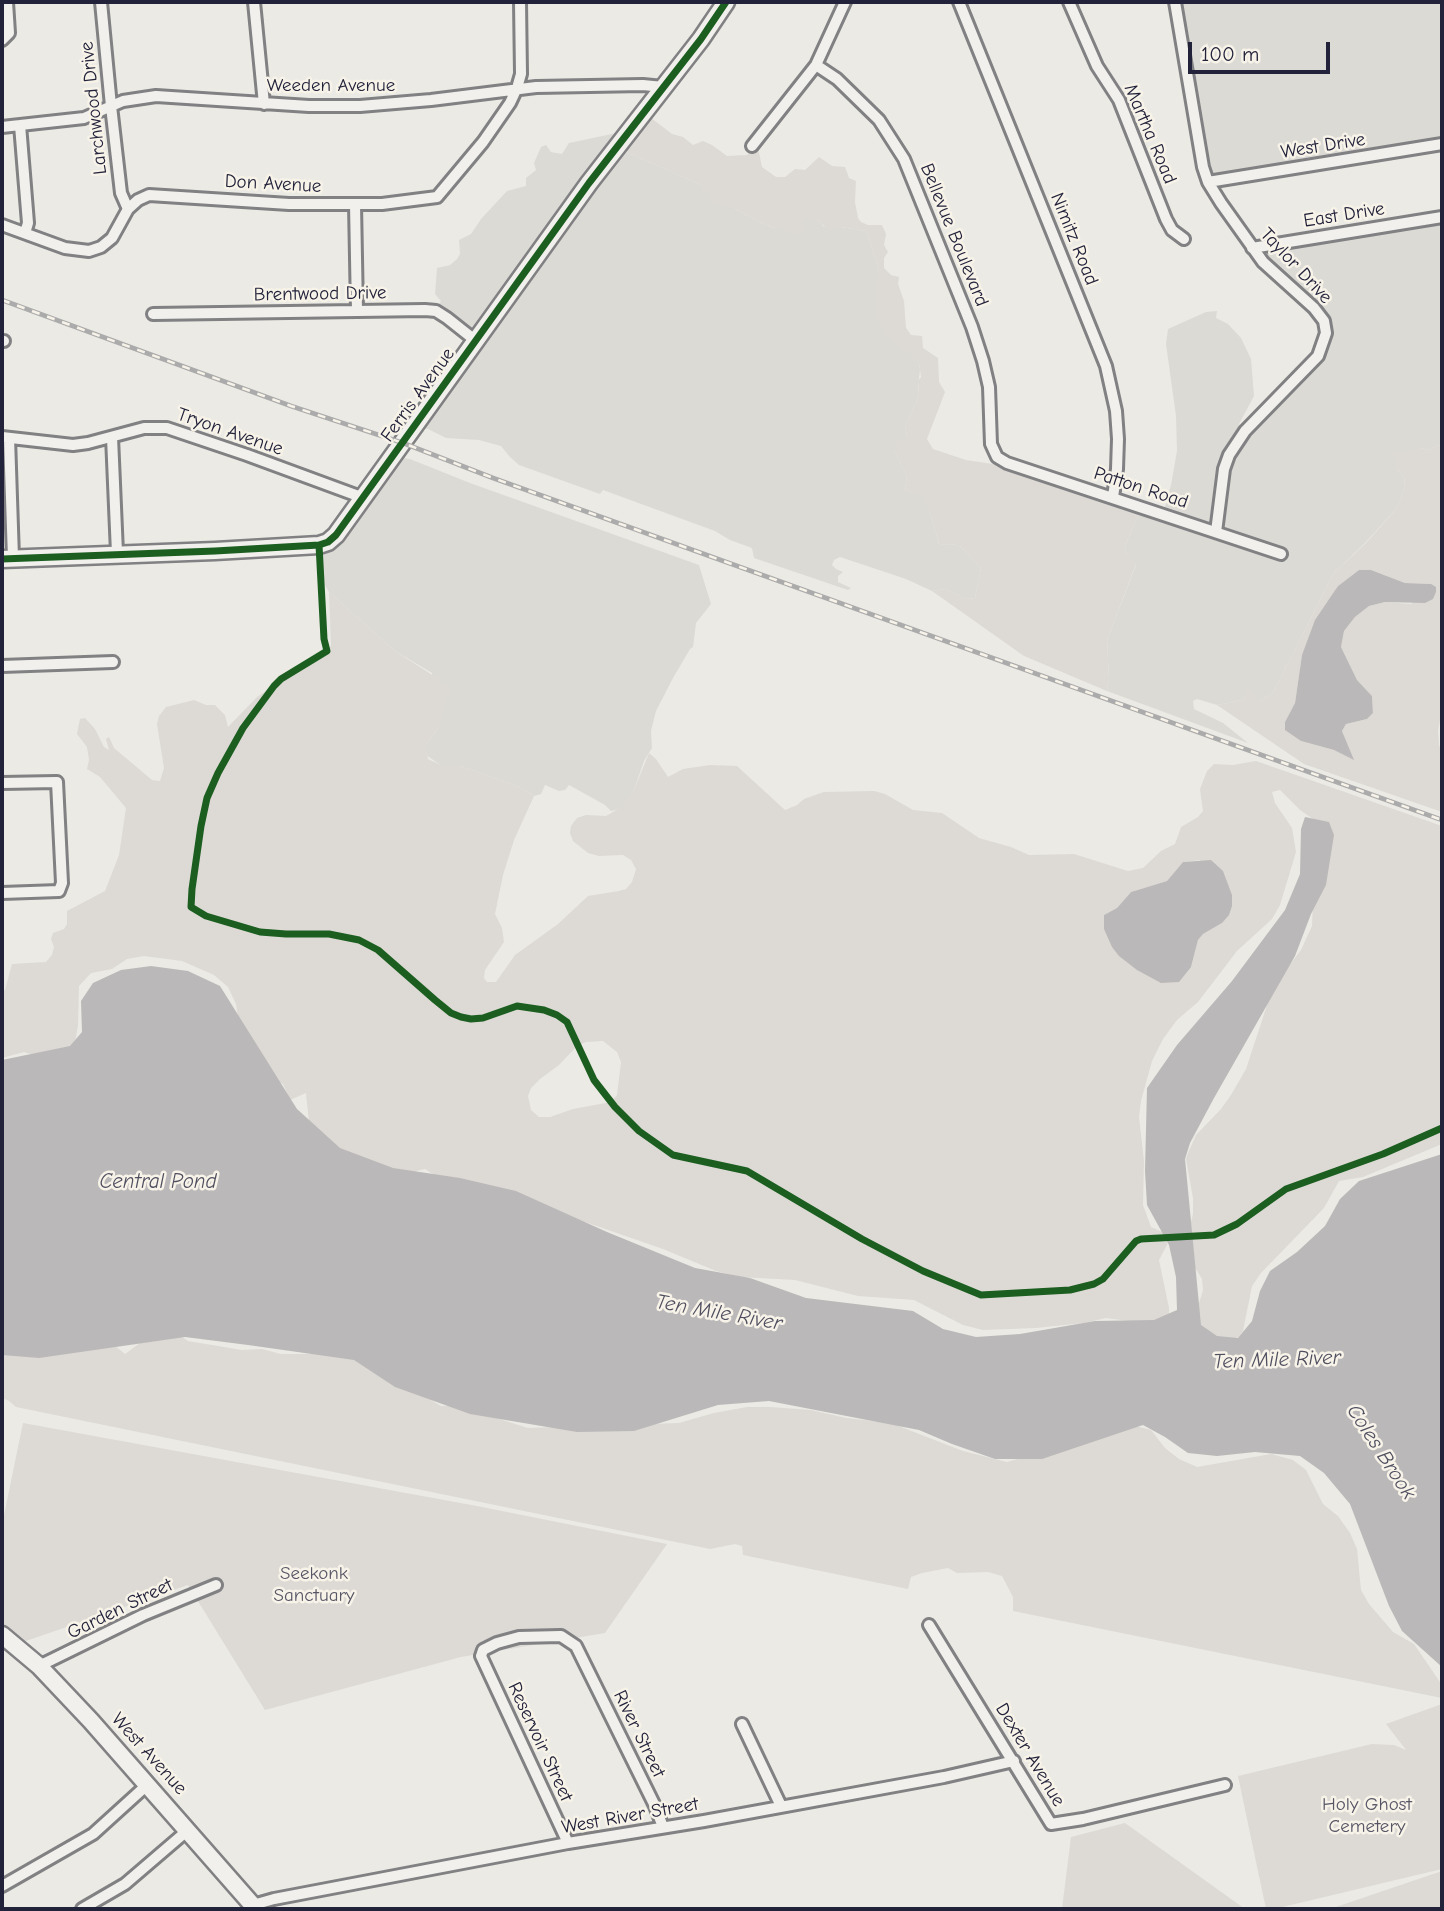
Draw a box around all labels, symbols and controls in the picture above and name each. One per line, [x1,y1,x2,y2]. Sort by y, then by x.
scale bar [1192,28,1334,72]
street label: Larchwood Drive [76,40,112,176]
text: 100 m [1201,42,1259,66]
street label: Weeden Avenue [267,75,395,97]
street label: Martha Road [1119,81,1181,187]
street label: West Drive [1279,128,1367,164]
street label: Bellevue Boulevard [915,160,993,310]
street label: Don Avenue [224,170,322,198]
street label: Nimitz Road [1045,189,1103,289]
street label: East Drive [1302,197,1386,233]
street label: Taylor Drive [1255,223,1337,309]
street label: Brentwood Drive [253,281,387,307]
street label: Ferris Avenue [376,343,460,447]
street label: Tryon Avenue [174,403,286,461]
street label: Patton Road [1091,462,1191,514]
water label: Central Pond [99,1169,217,1195]
water label: Ten Mile River [654,1289,784,1337]
water label: Ten Mile River [1213,1345,1341,1375]
water label: Coles Brook [1341,1400,1421,1504]
park label: Seekonk Sanctuary [274,1563,354,1607]
street label: Garden Street [64,1574,176,1644]
street label: Reservoir Street [502,1679,578,1805]
street label: River Street [608,1687,670,1781]
street label: Dexter Avenue [990,1699,1070,1811]
street label: West Avenue [106,1708,192,1800]
street label: West River Street [560,1793,700,1839]
park label: Holy Ghost Cemetery [1322,1794,1412,1838]

